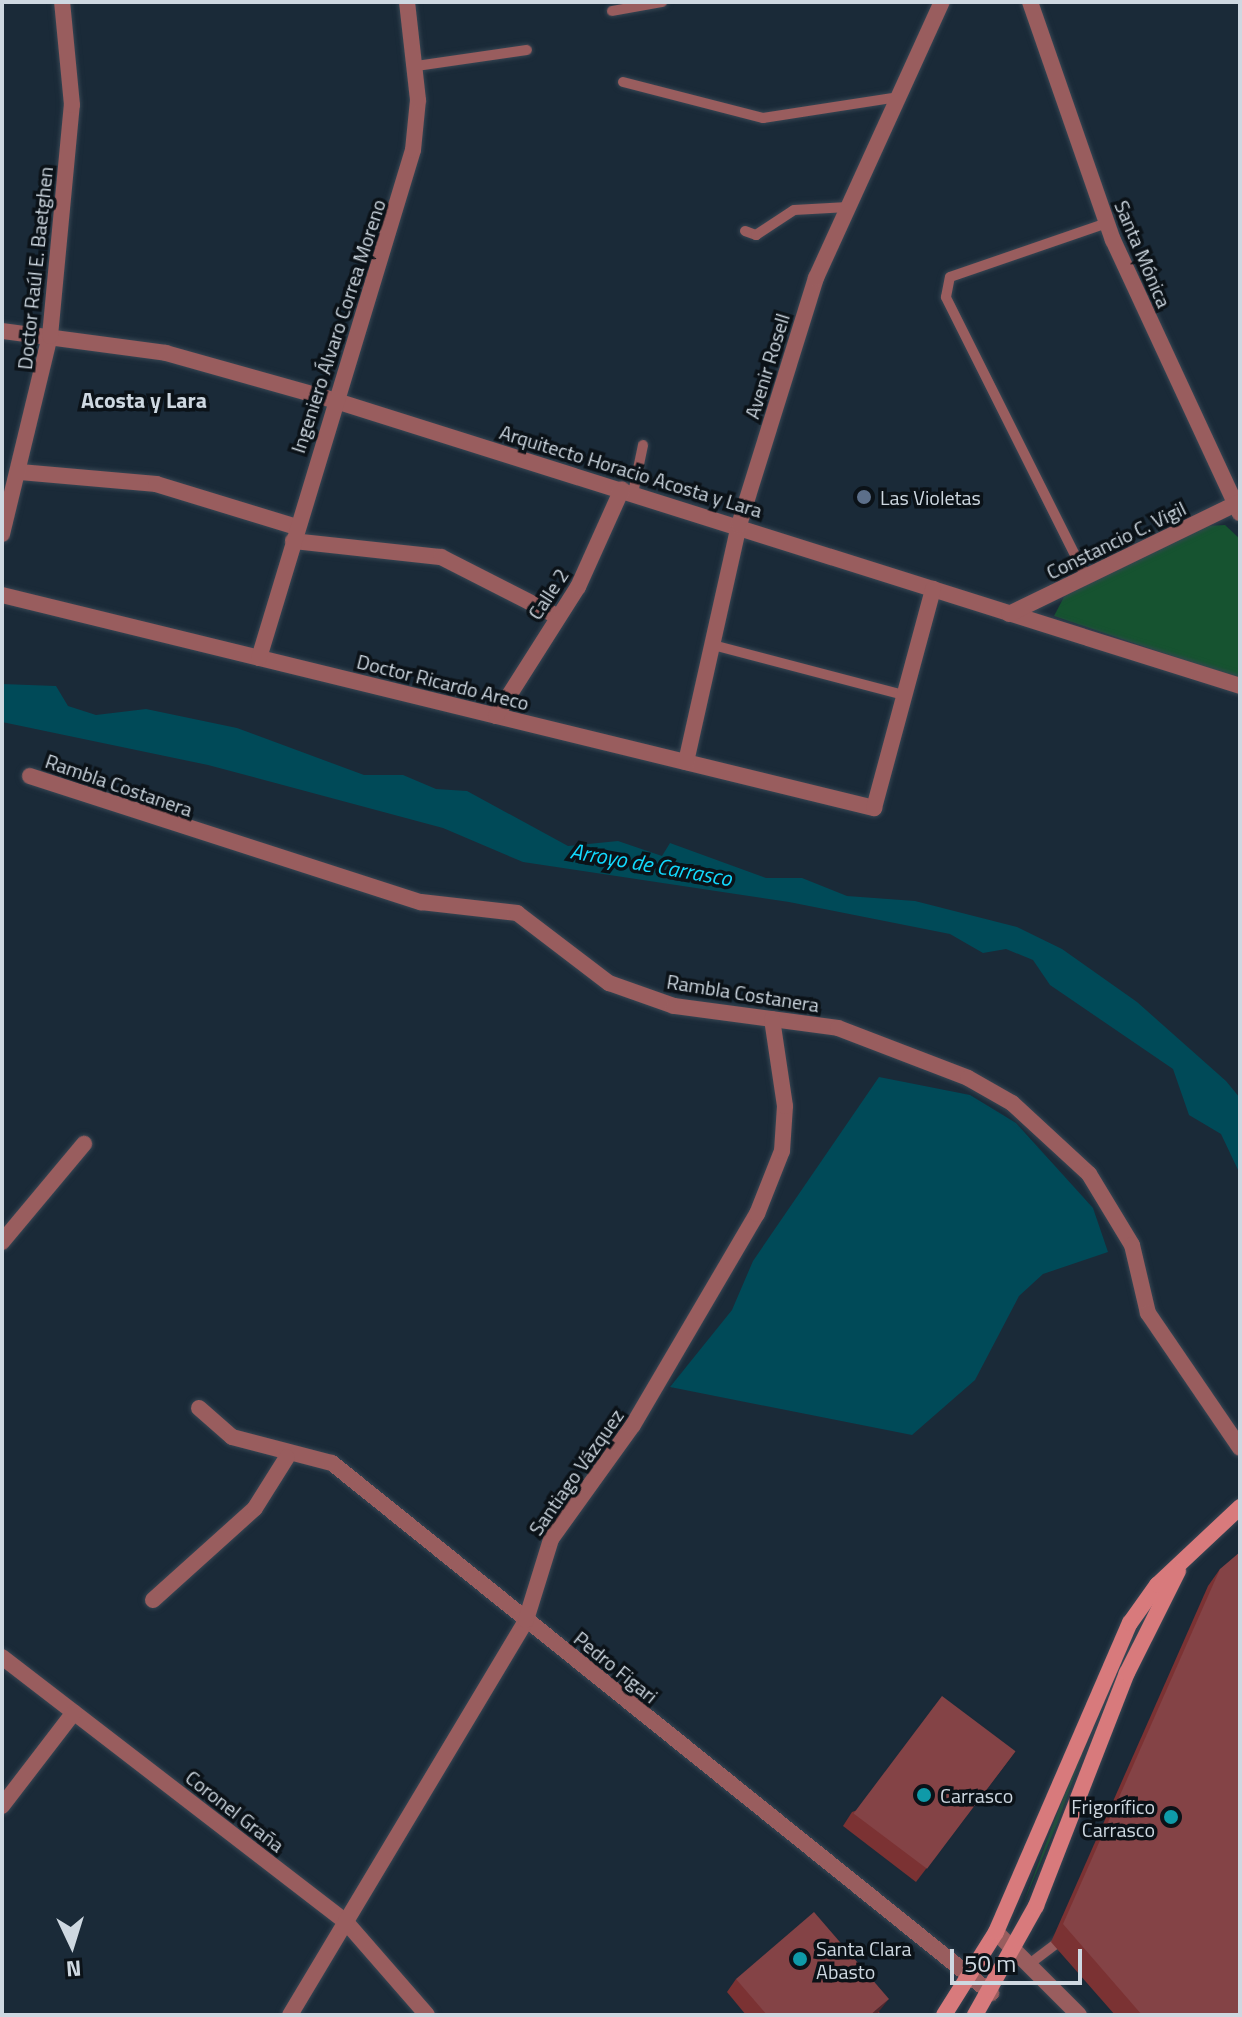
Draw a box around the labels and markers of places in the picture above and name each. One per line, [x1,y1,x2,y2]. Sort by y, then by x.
place label: Las Violetas [880,485,981,509]
marker: Las Violetas [855,488,873,506]
place label: Carrasco [940,1783,1013,1807]
marker: Carrasco [915,1786,933,1804]
place label: Frigorífico Carrasco [1071,1794,1155,1841]
marker: Frigorífico Carrasco [1162,1808,1180,1826]
place label: Santa Clara Abasto [816,1936,911,1983]
marker: Santa Clara Abasto [791,1950,809,1968]

